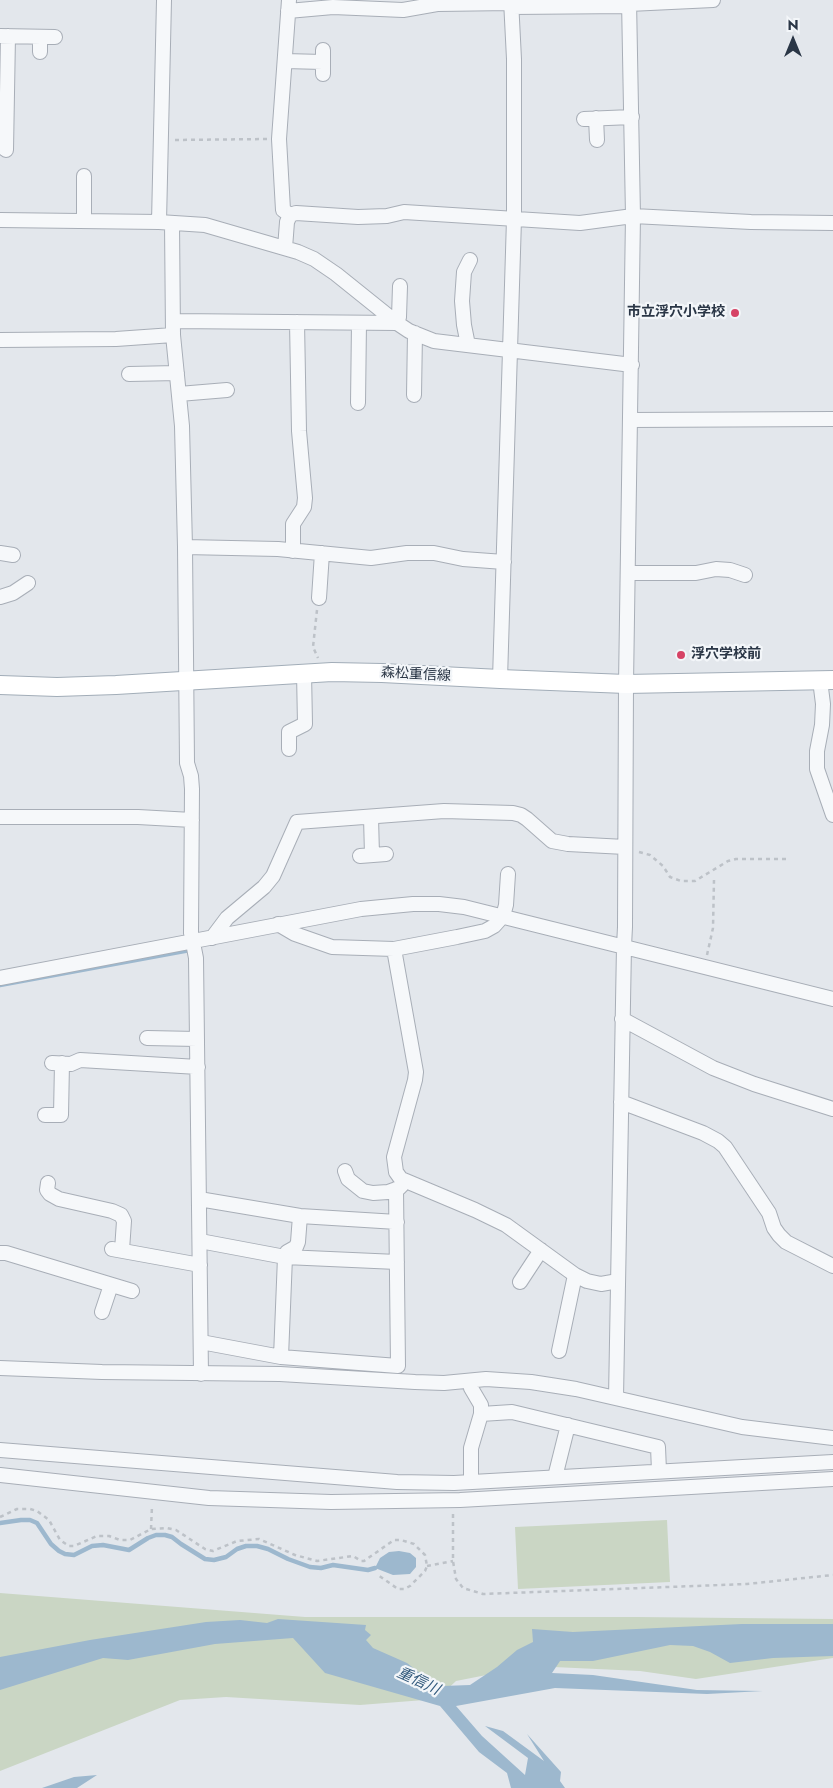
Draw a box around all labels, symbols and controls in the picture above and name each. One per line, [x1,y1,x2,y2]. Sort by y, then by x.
north arrow [768,15,818,65]
text: N [787,15,799,35]
place label: 市立浮穴小学校 [627,305,725,321]
marker: 市立浮穴小学校 [729,307,741,319]
place label: 浮穴学校前 [691,647,761,663]
marker: 浮穴学校前 [675,649,687,661]
street label: 森松重信線 [381,665,451,685]
water label: 重信川 [394,1664,442,1700]

